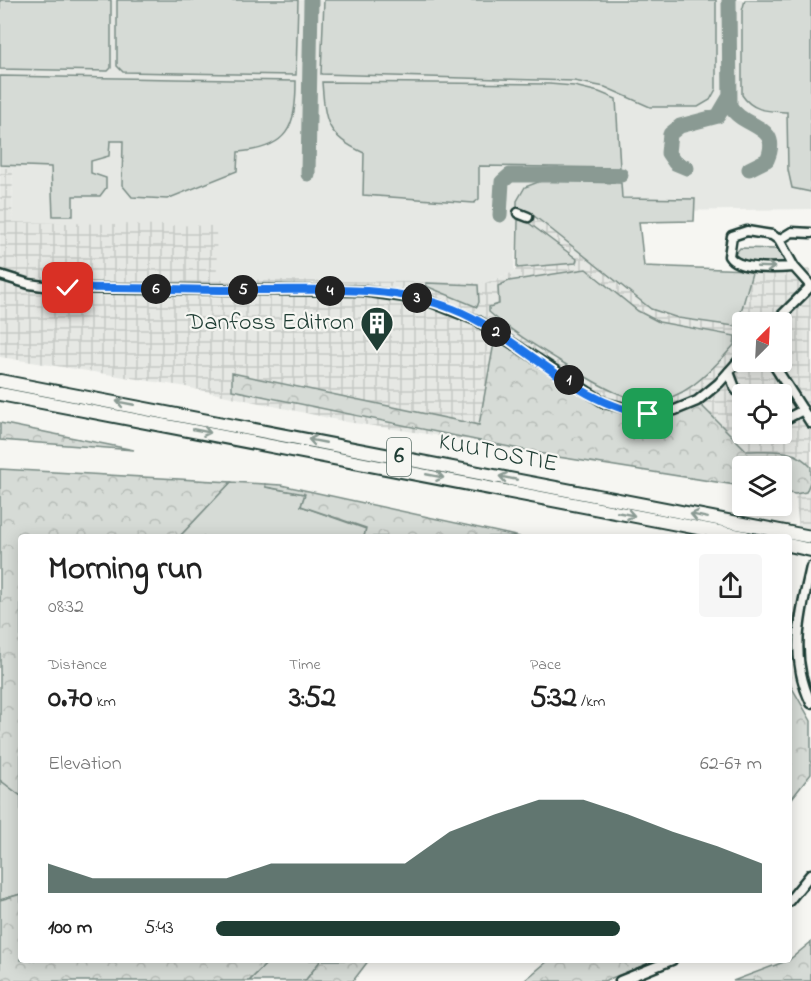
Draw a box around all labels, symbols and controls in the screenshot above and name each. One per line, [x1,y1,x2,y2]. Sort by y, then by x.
pin [42,262,93,313]
one-way arrow [755,262,775,273]
icon: check [51,271,84,304]
pin: 6 [141,274,171,304]
pin: 5 [228,275,258,305]
pin: 4 [315,276,345,306]
text: 6 [152,277,160,301]
text: 5 [238,278,248,302]
text: 4 [327,279,333,303]
pin: 3 [402,283,432,313]
text: 3 [414,286,420,310]
building icon: Danfoss Editron [359,305,395,352]
place label: Danfoss Editron [186,306,354,341]
north arrow [732,312,792,372]
map controls [732,312,792,516]
pin: 2 [481,317,511,347]
text: 2 [492,320,500,344]
pin: 1 [554,365,584,395]
text: 1 [566,368,572,392]
button: locate [732,384,792,444]
pin [622,388,673,439]
one-way arrow [116,397,136,408]
icon: arrive [631,397,664,430]
street label: KUUTOSTIE [435,425,561,483]
one-way arrow [192,426,211,437]
one-way arrow [307,435,327,446]
road number: 6 [387,438,411,476]
button: layers [732,456,792,516]
one-way arrow [424,471,444,482]
one-way arrow [499,472,518,483]
one-way arrow [616,509,635,520]
one-way arrow [690,510,710,521]
text: Morning run [48,546,202,594]
button: share [699,554,762,617]
text: 08:32 [48,593,84,622]
text: Distance [48,653,107,677]
text: Time [289,653,321,677]
text: Pace [530,653,561,677]
text: 0.70 [48,677,92,721]
text: 3:52 [289,677,336,721]
text: 5:32 [530,677,577,721]
text: km [92,690,116,714]
text: /km [577,690,605,714]
text: Elevation [48,750,122,779]
text: 62–67 m [700,750,762,779]
text: 100 m [48,914,92,943]
text: 5:43 [144,914,174,943]

